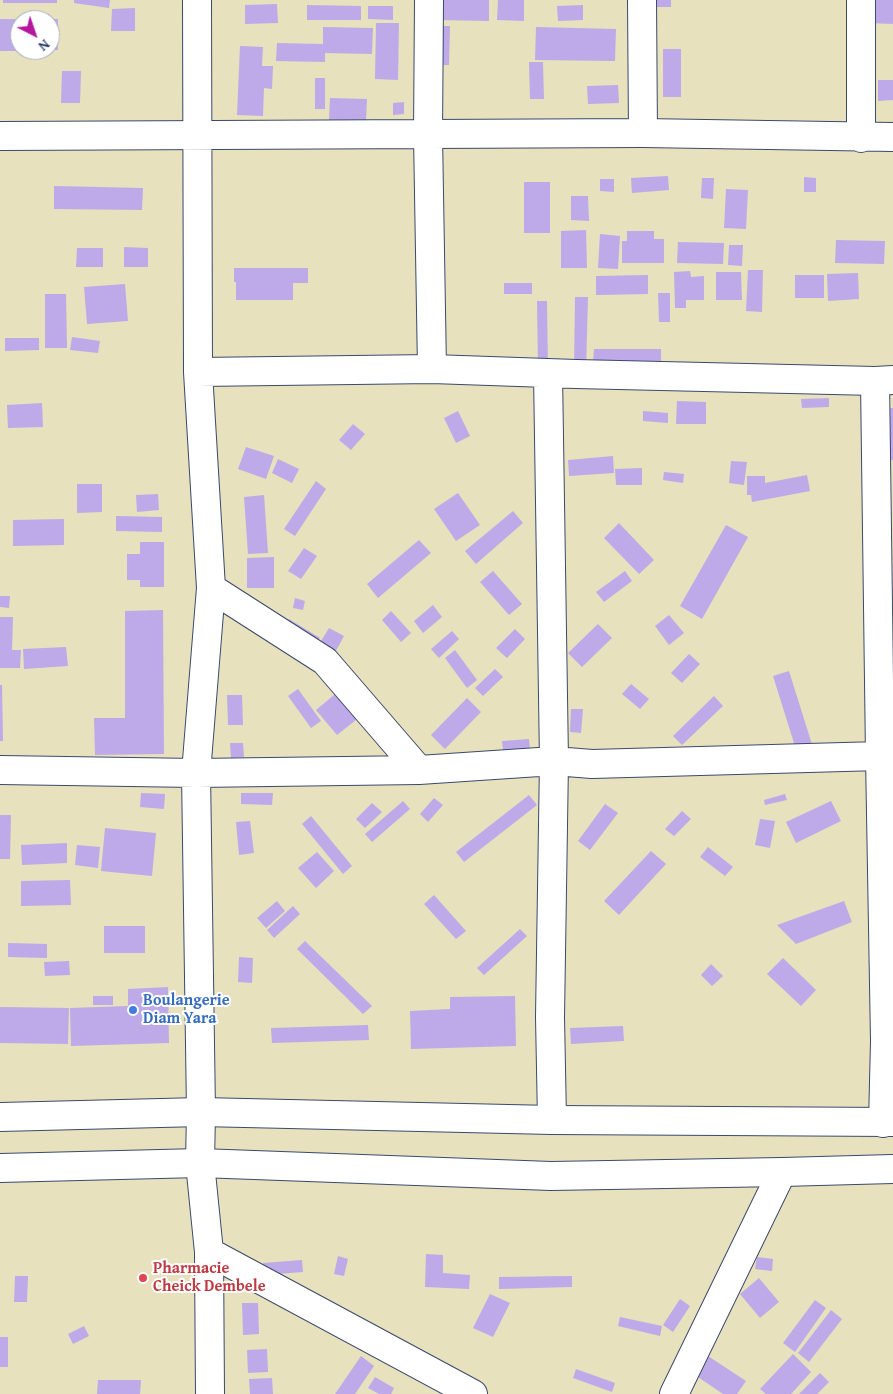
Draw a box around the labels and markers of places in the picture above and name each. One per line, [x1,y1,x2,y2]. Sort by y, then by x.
place label: Boulangerie Diam Yara [143,991,230,1029]
marker: Boulangerie Diam Yara [127,1004,139,1016]
place label: Pharmacie Cheick Dembele [153,1259,266,1297]
marker: Pharmacie Cheick Dembele [137,1272,149,1284]

